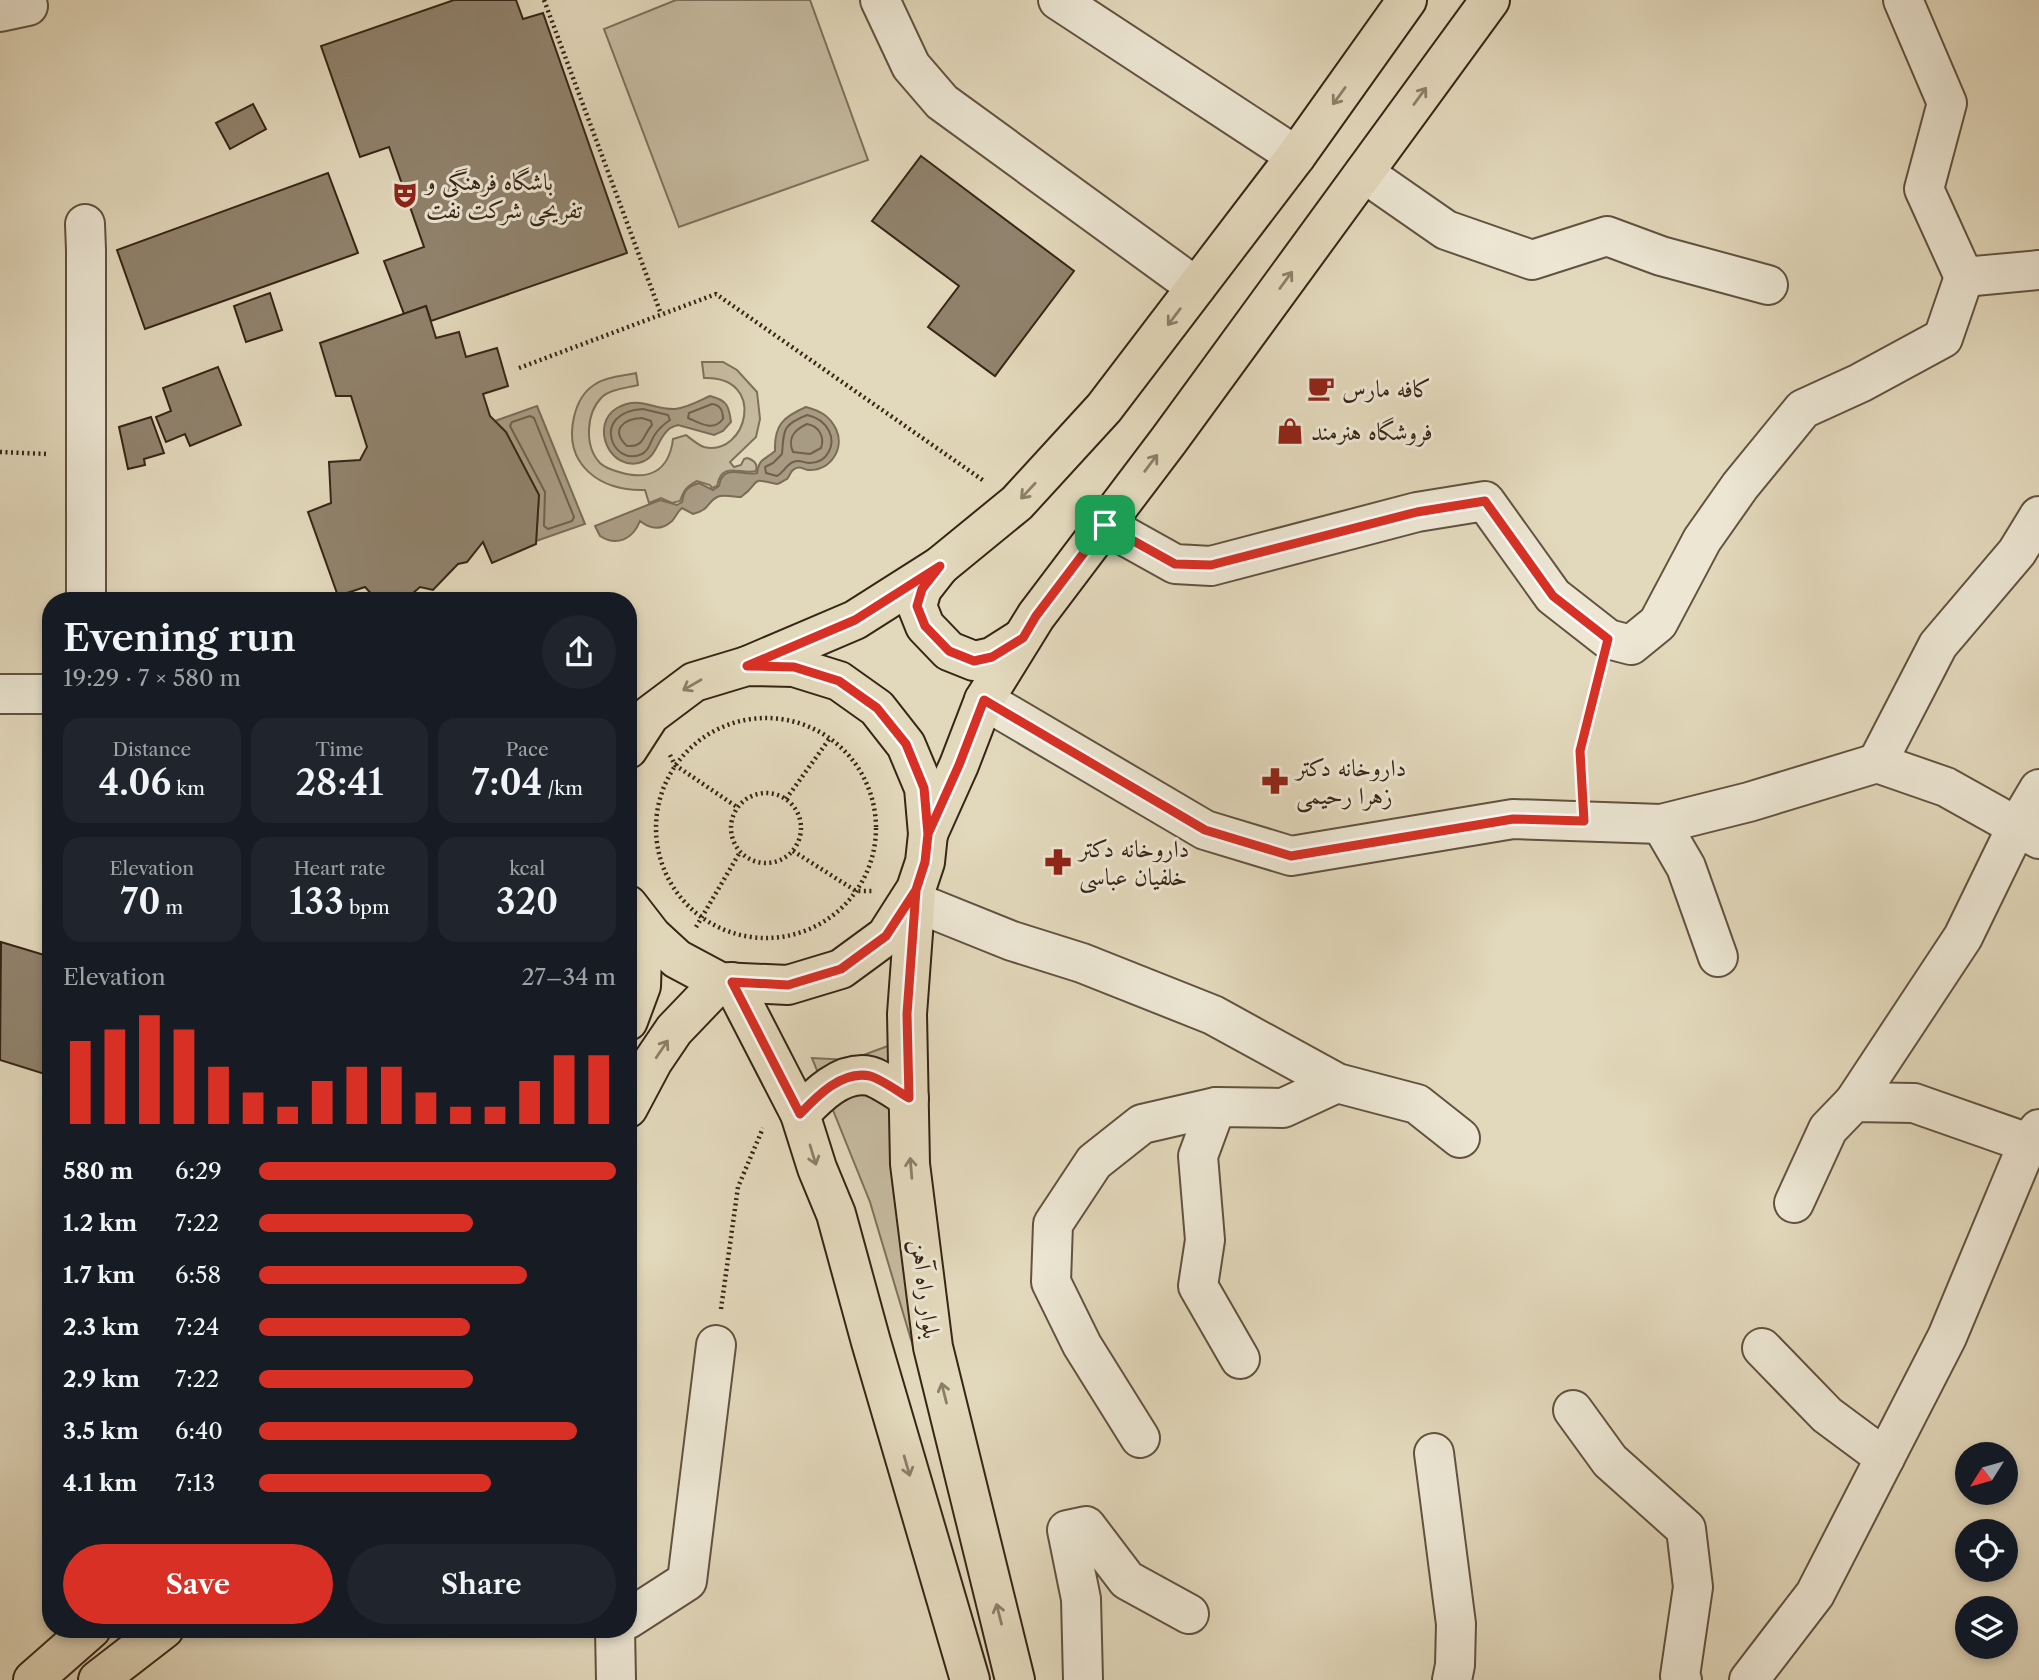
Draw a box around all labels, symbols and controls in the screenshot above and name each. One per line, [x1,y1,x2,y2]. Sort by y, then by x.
one-way arrow [1332,86,1346,105]
one-way arrow [1413,87,1427,106]
place label: باشگاه فرهنگی و تفریحی شرکت نفت [423,167,582,227]
theatre icon: باشگاه فرهنگی و تفریحی شرکت نفت [390,180,420,210]
one-way arrow [1279,271,1293,290]
one-way arrow [1166,307,1181,326]
cafe icon: کافه مارس [1306,373,1336,403]
place label: کافه مارس [1342,374,1431,403]
shop icon: فروشگاه هنرمند [1275,416,1305,446]
place label: فروشگاه هنرمند [1311,417,1433,447]
one-way arrow [1144,455,1159,473]
one-way arrow [1019,482,1036,499]
pin [1075,495,1135,555]
icon: arrive [1086,506,1124,544]
text: Evening run [63,614,296,661]
button: share [542,615,616,689]
text: 19:29 · 7 × 580 m [63,664,241,692]
one-way arrow [682,678,702,692]
text: Distance [113,738,191,761]
text: Time [315,738,364,761]
text: Pace [506,738,549,761]
place label: داروخانه دکتر زهرا رحیمی [1293,753,1406,813]
text: 4.06 [99,761,171,804]
text: 28:41 [296,761,383,804]
text: 7:04 [471,761,542,804]
pharmacy icon: داروخانه دکتر زهرا رحیمی [1260,766,1290,796]
text: km [171,777,205,800]
text: /km [542,777,583,800]
place label: داروخانه دکتر خلفیان عباسی [1076,834,1189,894]
pharmacy icon: داروخانه دکتر خلفیان عباسی [1043,847,1073,877]
text: Elevation [109,857,194,880]
text: Heart rate [294,857,385,880]
text: kcal [509,857,545,880]
text: 70 [120,880,161,923]
text: 133 [289,880,344,923]
text: 320 [496,880,558,923]
text: m [161,896,183,919]
text: bpm [344,896,390,919]
text: Elevation [63,963,166,991]
text: 27–34 m [521,963,616,991]
one-way arrow [655,1040,669,1059]
one-way arrow [808,1143,820,1165]
text: 580 m [63,1157,133,1185]
text: 6:29 [175,1157,222,1185]
one-way arrow [904,1157,917,1180]
text: 1.2 km [63,1209,137,1237]
text: 7:22 [175,1209,219,1237]
street label: بلوار راه آهن [904,1237,947,1341]
text: 1.7 km [63,1261,135,1289]
text: 6:58 [175,1261,221,1289]
text: 2.3 km [63,1313,140,1341]
text: 7:24 [175,1313,219,1341]
text: 2.9 km [63,1365,140,1393]
text: 7:22 [175,1365,219,1393]
one-way arrow [937,1382,950,1405]
text: 3.5 km [63,1417,139,1445]
text: 6:40 [175,1417,223,1445]
north arrow [1955,1442,2018,1505]
map controls [1955,1442,2018,1659]
one-way arrow [901,1454,914,1477]
text: 4.1 km [63,1469,137,1497]
text: 7:13 [175,1469,215,1497]
button: locate [1955,1519,2018,1582]
button: Save [63,1544,333,1624]
button: Share [347,1544,616,1624]
button: layers [1955,1596,2018,1659]
one-way arrow [992,1603,1005,1626]

